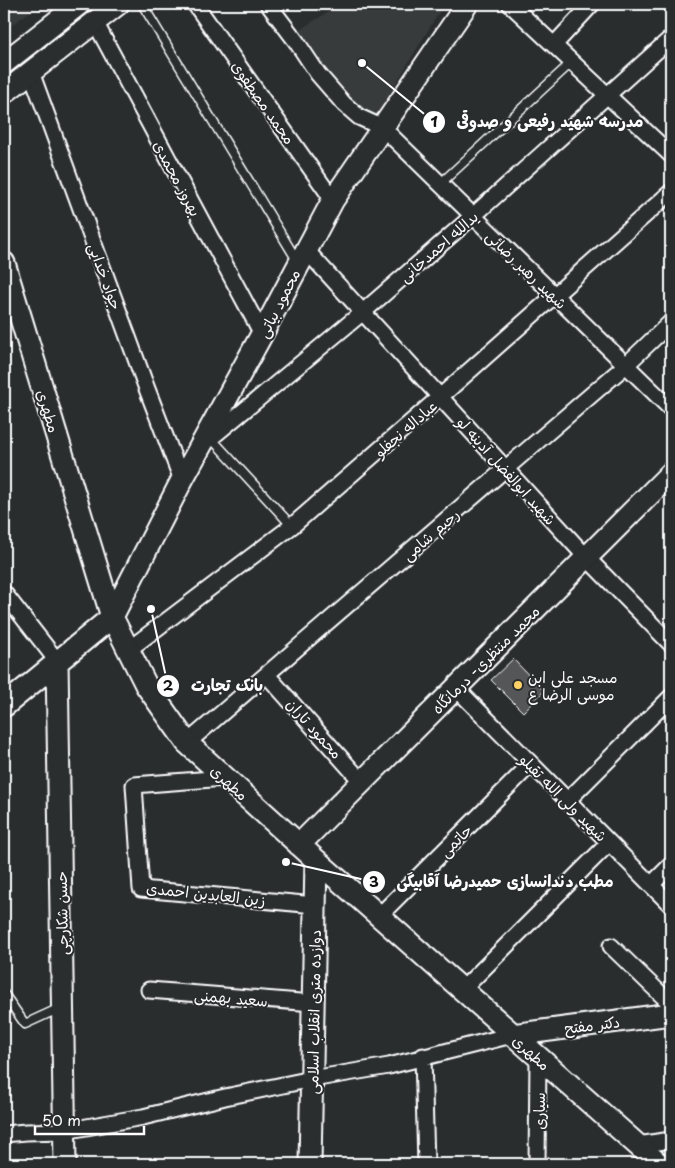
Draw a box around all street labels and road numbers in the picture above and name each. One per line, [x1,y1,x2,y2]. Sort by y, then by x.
street label: محمد مصطفوی [227,55,301,149]
street label: بهروز محمدی [148,136,208,220]
street label: یدالله احمدخانی [393,205,483,287]
street label: شهید رهبر رضائی [481,224,573,314]
street label: جواد خدایی [83,239,129,313]
street label: محمود بیاتی [251,265,305,341]
street label: مطهری [32,387,66,435]
street label: عباداله نجفلو [368,394,442,463]
street label: شهید ابوالفضل آدینه لو [451,410,562,529]
street label: رحیم شامی [396,502,465,566]
street label: محمد منتظری- درمانگاه [425,599,545,719]
street label: محمود تاران [282,693,348,763]
street label: شهید ولی الله تقیلو [514,747,613,846]
street label: مطهری [206,759,254,805]
street label: حاتمی [433,818,477,862]
street label: حسن شکارچی [49,871,73,955]
street label: زین العابدین احمدی [145,875,267,911]
street label: دوازده متری انقلاب اسلامی [300,929,326,1095]
street label: سعید بهمنی [193,982,269,1012]
street label: دکتر مفتح [563,1009,621,1039]
street label: مطهری [508,1029,556,1075]
street label: سیاری [527,1092,550,1130]

